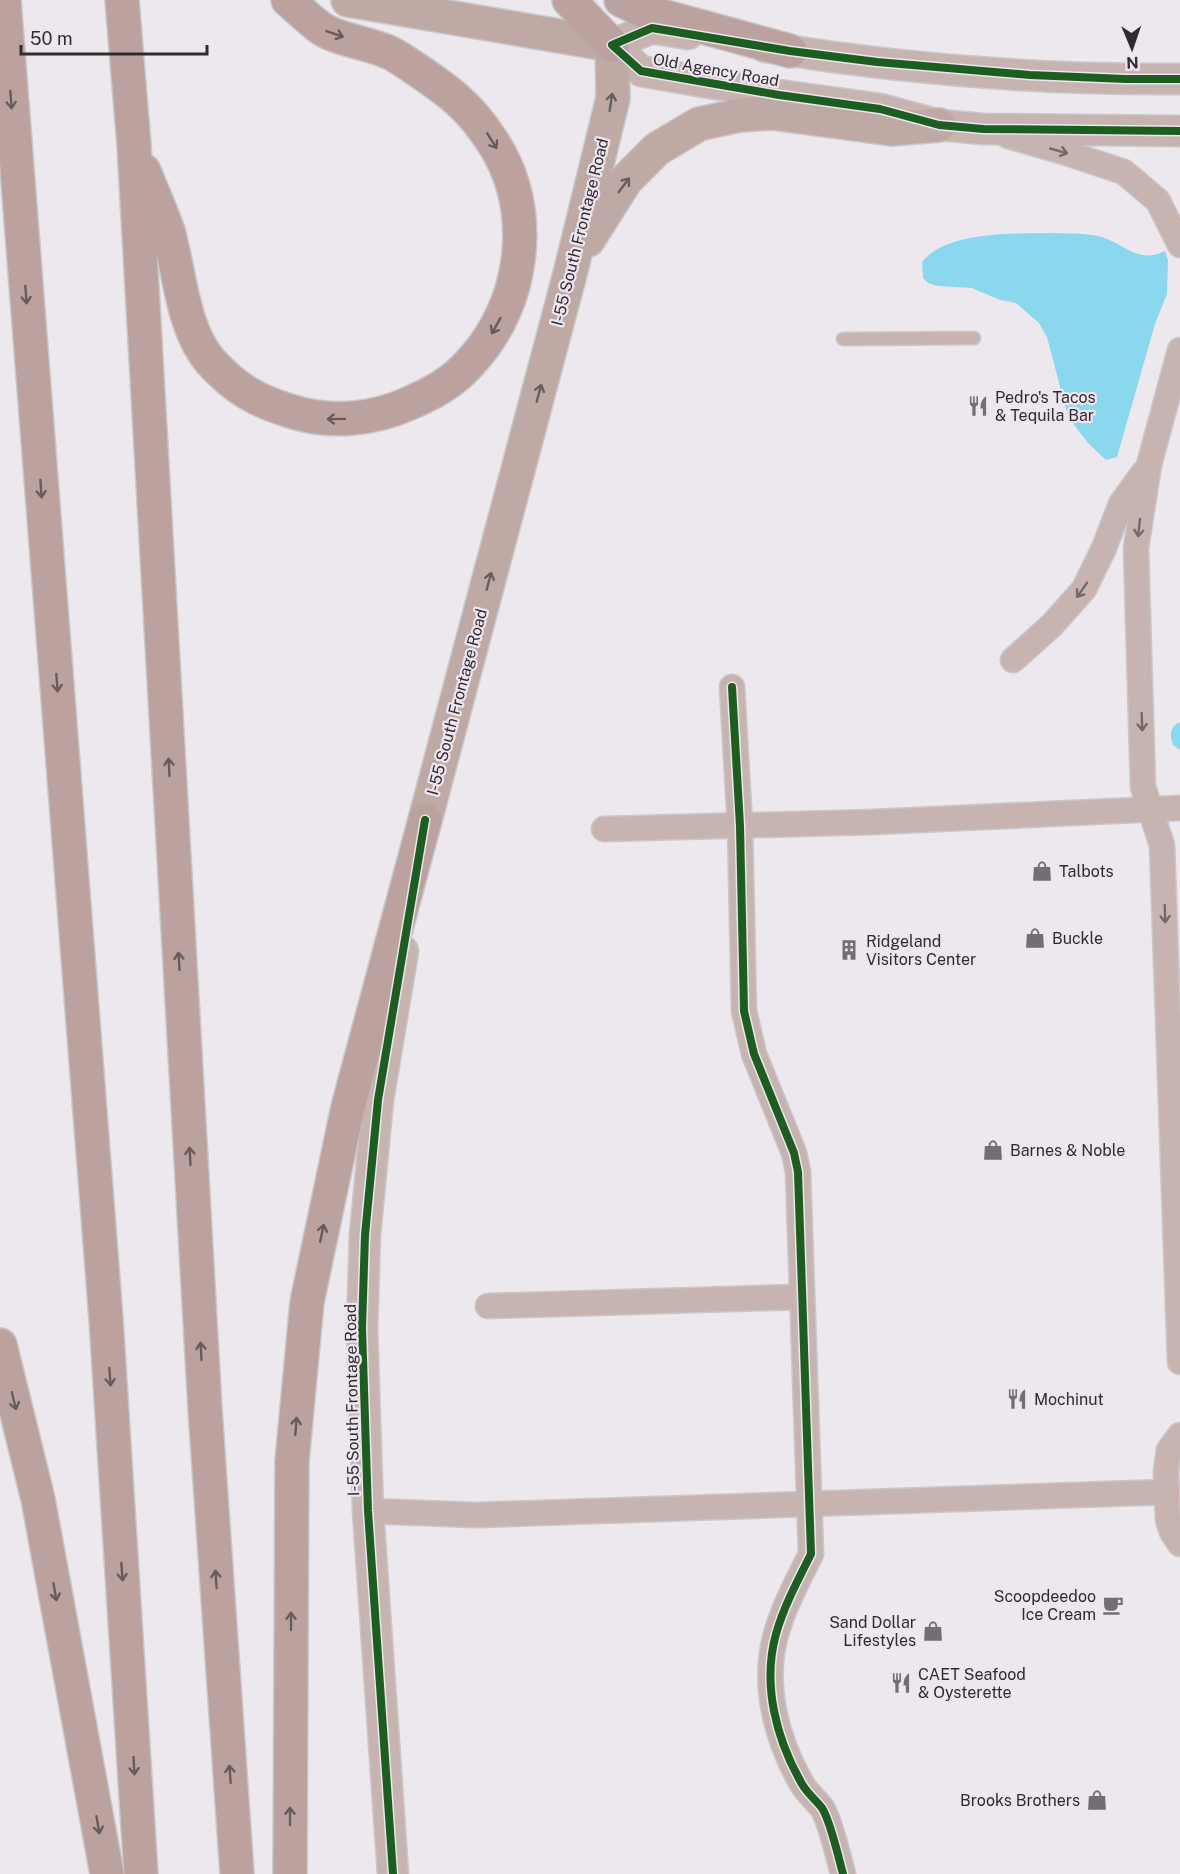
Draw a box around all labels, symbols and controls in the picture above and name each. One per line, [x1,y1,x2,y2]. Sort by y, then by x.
scale bar [21,18,207,56]
north arrow [1102,18,1162,78]
text: 50 m [30,28,73,49]
one-way arrow [325,29,344,40]
street label: Old Agency Road [652,50,780,90]
text: N [1126,53,1139,72]
one-way arrow [6,90,17,110]
one-way arrow [605,92,616,112]
one-way arrow [486,132,498,149]
street label: I-55 South Frontage Road [548,136,612,328]
one-way arrow [1049,146,1068,157]
one-way arrow [618,177,630,193]
one-way arrow [21,284,32,304]
one-way arrow [490,317,502,334]
one-way arrow [533,383,545,402]
place label: Pedro's Tacos & Tequila Bar [995,388,1096,425]
restaurant icon: Pedro's Tacos & Tequila Bar [966,394,990,418]
one-way arrow [326,413,346,425]
one-way arrow [36,479,47,498]
one-way arrow [1133,517,1144,537]
one-way arrow [484,572,495,591]
one-way arrow [1075,581,1088,598]
street label: I-55 South Frontage Road [423,607,491,797]
one-way arrow [51,673,62,693]
one-way arrow [1136,712,1147,732]
one-way arrow [163,757,174,777]
shop icon: Talbots [1030,859,1054,883]
place label: Talbots [1059,862,1114,881]
one-way arrow [1159,904,1170,924]
shop icon: Buckle [1023,926,1047,950]
place label: Buckle [1052,929,1103,948]
place label: Ridgeland Visitors Center [866,932,976,969]
building icon: Ridgeland Visitors Center [837,938,861,962]
one-way arrow [174,952,185,972]
shop icon: Barnes & Noble [981,1138,1005,1162]
place label: Barnes & Noble [1010,1141,1125,1160]
one-way arrow [185,1147,196,1167]
one-way arrow [317,1223,328,1243]
street label: I-55 South Frontage Road [341,1304,363,1496]
one-way arrow [196,1341,207,1361]
one-way arrow [104,1366,115,1386]
restaurant icon: Mochinut [1005,1387,1029,1411]
place label: Mochinut [1034,1390,1104,1409]
one-way arrow [8,1392,20,1411]
one-way arrow [291,1416,302,1436]
one-way arrow [117,1561,128,1581]
one-way arrow [211,1570,222,1590]
one-way arrow [50,1582,61,1601]
place label: Scoopdeedoo Ice Cream [994,1587,1096,1624]
cafe icon: Scoopdeedoo Ice Cream [1101,1593,1125,1617]
one-way arrow [285,1611,297,1631]
place label: Sand Dollar Lifestyles [829,1613,916,1650]
shop icon: Sand Dollar Lifestyles [921,1619,945,1643]
place label: CAET Seafood & Oysterette [918,1665,1026,1702]
restaurant icon: CAET Seafood & Oysterette [889,1671,913,1695]
one-way arrow [129,1756,140,1776]
one-way arrow [224,1764,235,1784]
shop icon: Brooks Brothers [1085,1788,1109,1812]
place label: Brooks Brothers [960,1791,1080,1810]
one-way arrow [284,1806,296,1826]
one-way arrow [93,1815,104,1834]

